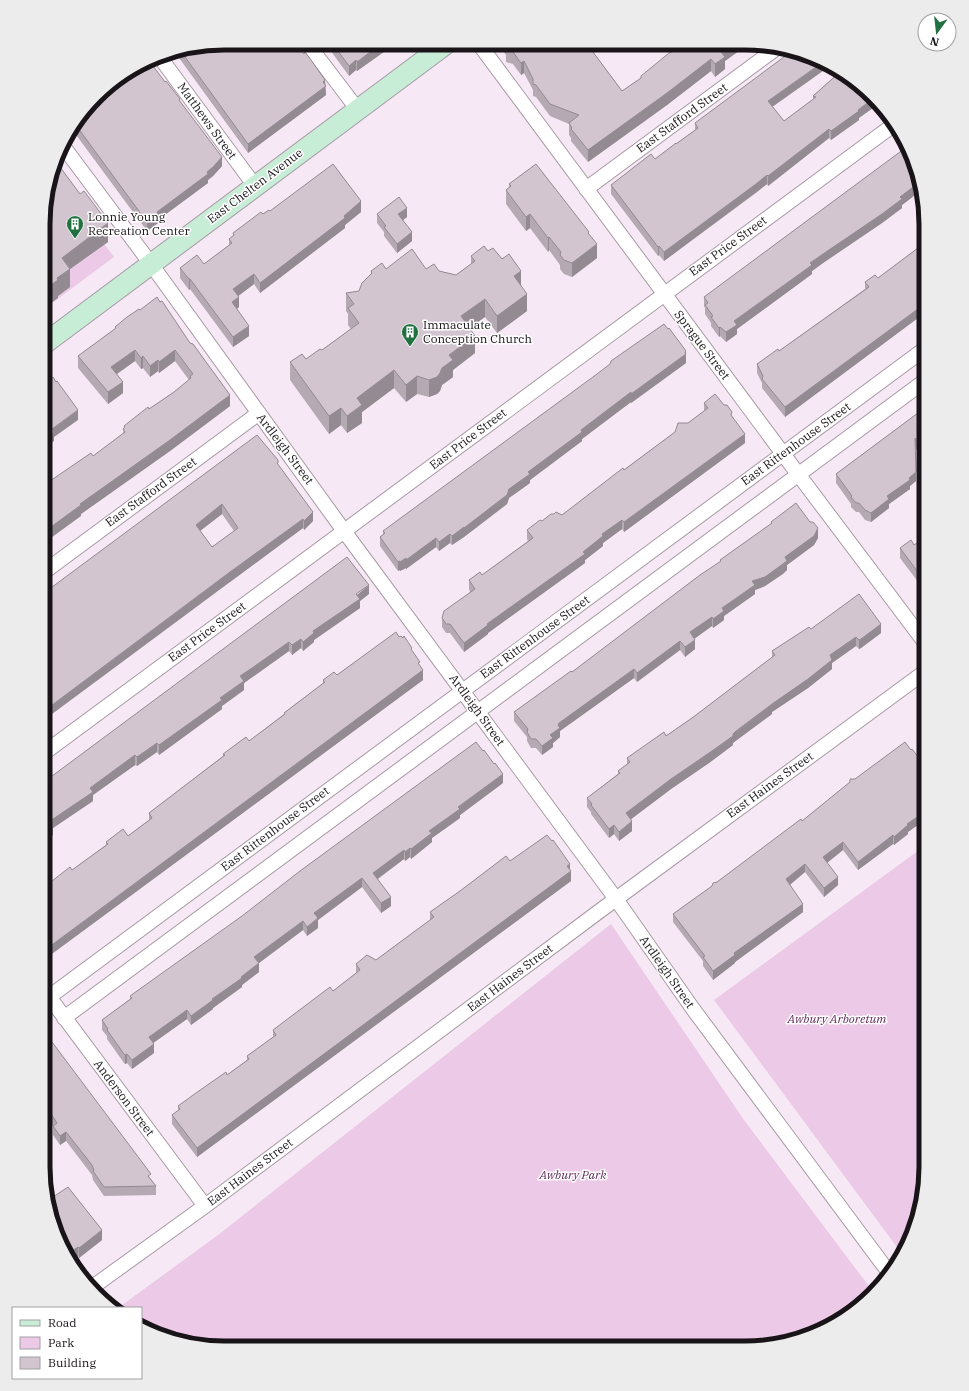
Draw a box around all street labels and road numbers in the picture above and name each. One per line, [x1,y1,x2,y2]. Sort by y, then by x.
street label: Matthews Street [175,80,240,162]
street label: East Stafford Street [633,80,730,156]
street label: East Chelten Avenue [204,145,305,226]
street label: East Price Street [686,212,770,279]
street label: Sprague Street [671,307,733,382]
street label: East Rittenhouse Street [738,399,853,488]
street label: East Price Street [426,405,509,472]
street label: Ardleigh Street [254,410,317,487]
street label: East Stafford Street [102,454,199,530]
street label: East Rittenhouse Street [477,592,592,681]
street label: East Price Street [165,598,249,665]
street label: Ardleigh Street [446,671,509,749]
street label: East Haines Street [724,748,816,821]
street label: East Rittenhouse Street [218,783,332,874]
street label: Ardleigh Street [637,933,698,1011]
street label: East Haines Street [464,941,555,1015]
street label: Anderson Street [91,1057,158,1139]
street label: East Haines Street [204,1135,295,1209]

